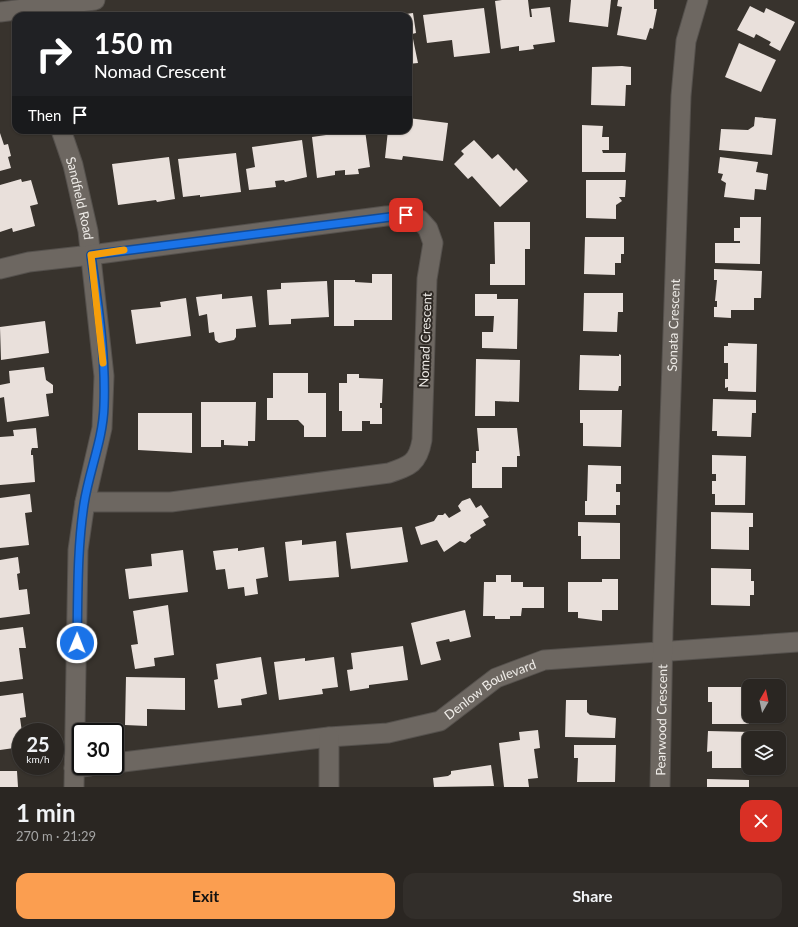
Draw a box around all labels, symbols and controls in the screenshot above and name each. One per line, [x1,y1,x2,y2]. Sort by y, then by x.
text: 150 m [94,26,173,60]
icon: right [28,28,80,80]
text: Nomad Crescent [94,60,226,82]
icon: arrive [69,104,91,126]
text: Then [28,106,61,124]
street label: Sandfield Road [63,154,97,241]
pin [389,198,423,232]
icon: arrive [395,204,417,226]
street label: Sonata Crescent [664,278,683,372]
street label: Nomad Crescent [415,292,435,388]
position arrow [56,622,98,664]
street label: Denlow Boulevard [441,656,538,723]
street label: Pearwood Crescent [652,664,670,776]
north arrow [742,679,786,723]
map controls [742,679,786,775]
speed limit sign: 30 [72,723,124,775]
button: layers [742,731,786,775]
text: 25 [26,732,50,756]
text: km/h [26,753,50,765]
text: 1 min [16,798,76,827]
button: close [740,800,782,842]
text: 270 m · 21:29 [16,828,96,844]
button: Exit [16,873,395,919]
button: Share [403,873,782,919]

